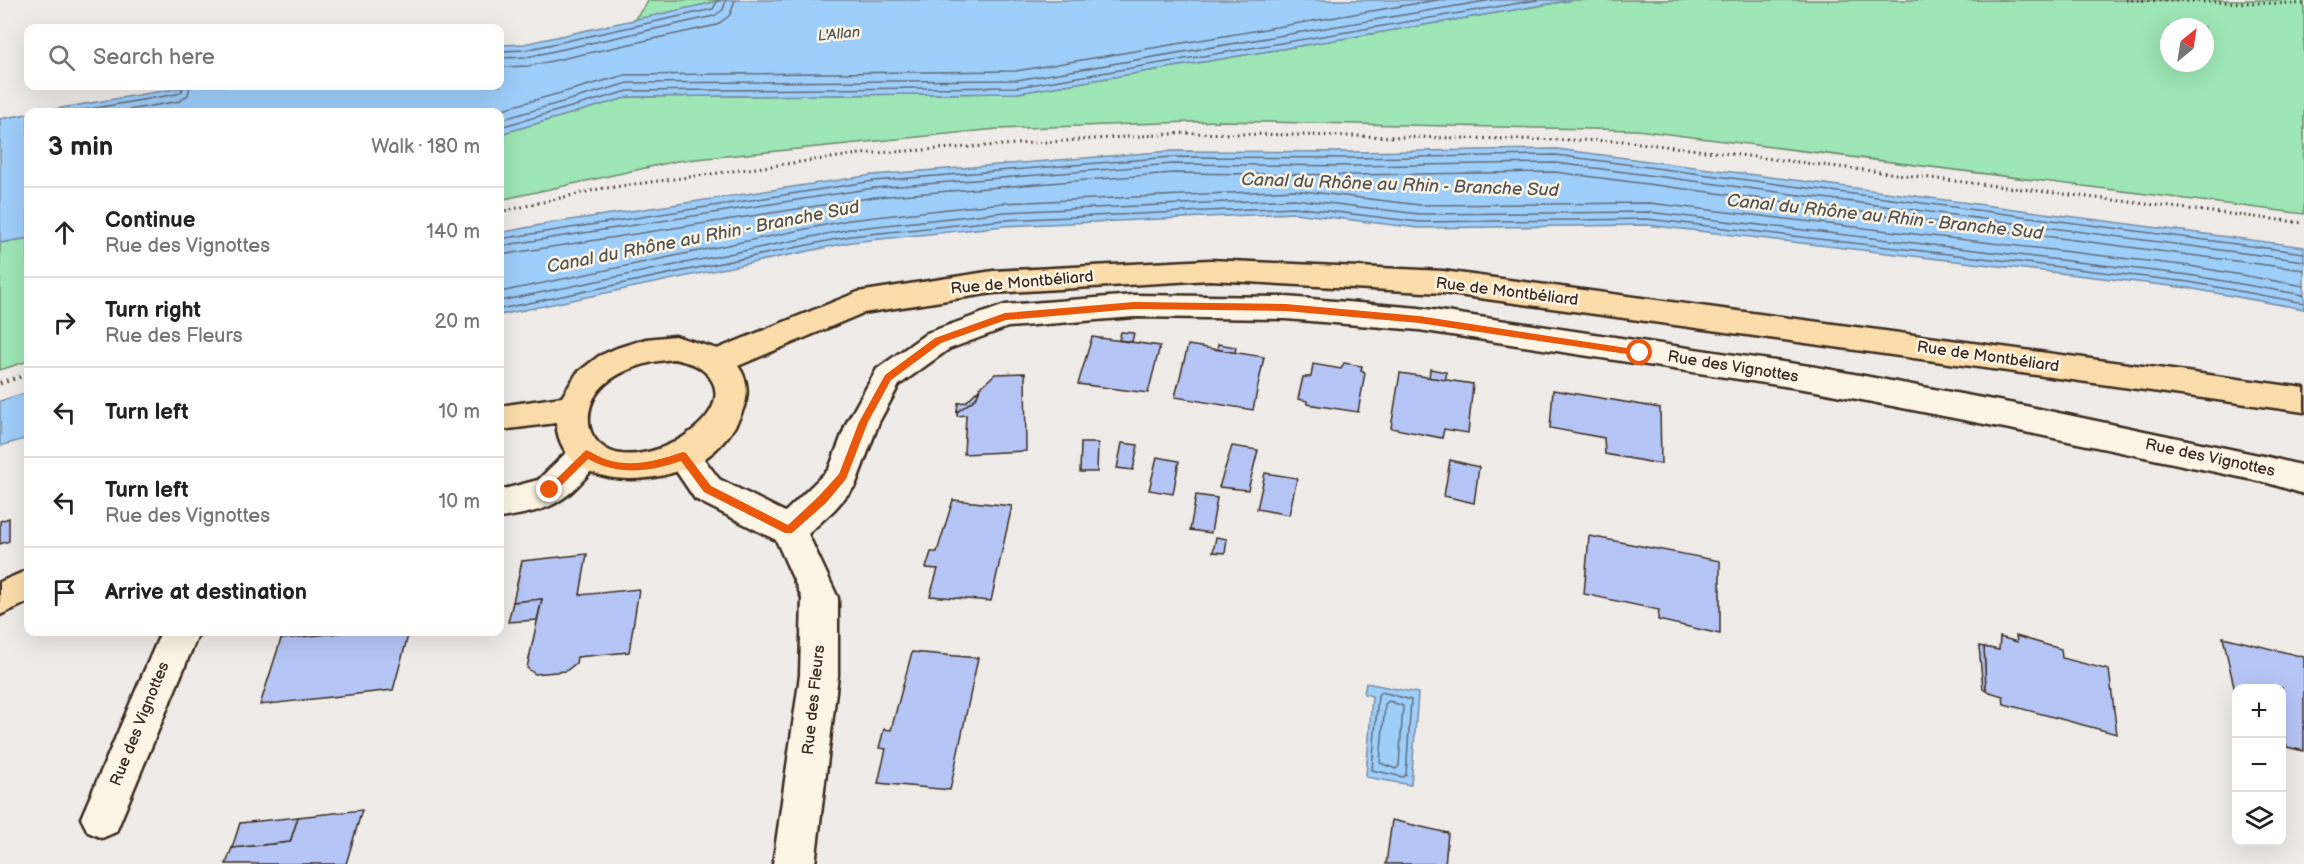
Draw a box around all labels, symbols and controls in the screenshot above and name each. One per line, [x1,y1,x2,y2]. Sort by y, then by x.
north arrow [2160,18,2214,72]
water label: L'Allan [817,22,861,46]
search box [24,24,504,90]
icon: search [45,41,78,74]
text: Search here [93,44,215,71]
text: 3 min [48,132,113,163]
text: Walk · 180 m [371,135,480,159]
water label: Canal du Rhône au Rhin - Branche Sud [1241,169,1560,201]
water label: Canal du Rhône au Rhin - Branche Sud [1726,190,2045,244]
water label: Canal du Rhône au Rhin - Branche Sud [545,196,862,278]
text: Continue [105,207,195,234]
icon: ahead [48,216,81,249]
text: 140 m [426,220,480,244]
text: Rue des Vignottes [105,234,270,258]
street label: Rue de Montbéliard [950,267,1094,299]
street label: Rue de Montbéliard [1435,274,1579,310]
text: Turn right [105,297,201,324]
icon: right [48,306,81,339]
text: 20 m [435,310,480,334]
text: Rue des Fleurs [105,324,243,348]
street label: Rue de Montbéliard [1916,338,2060,376]
route start [1626,339,1652,365]
street label: Rue des Vignottes [1666,347,1800,387]
icon: left [48,396,81,429]
text: Turn left [105,399,189,426]
text: 10 m [439,400,480,424]
street label: Rue des Vignottes [2143,435,2277,481]
route end [536,476,562,502]
text: Turn left [105,477,189,504]
icon: left [48,486,81,519]
text: 10 m [439,490,480,514]
text: Rue des Vignottes [105,504,270,528]
icon: arrive [48,576,81,609]
text: Arrive at destination [105,579,307,606]
street label: Rue des Fleurs [799,644,829,756]
street label: Rue des Vignottes [106,659,174,789]
map controls [2232,684,2286,846]
button: + [2232,684,2286,738]
button: − [2232,738,2286,792]
button: layers [2232,792,2286,846]

